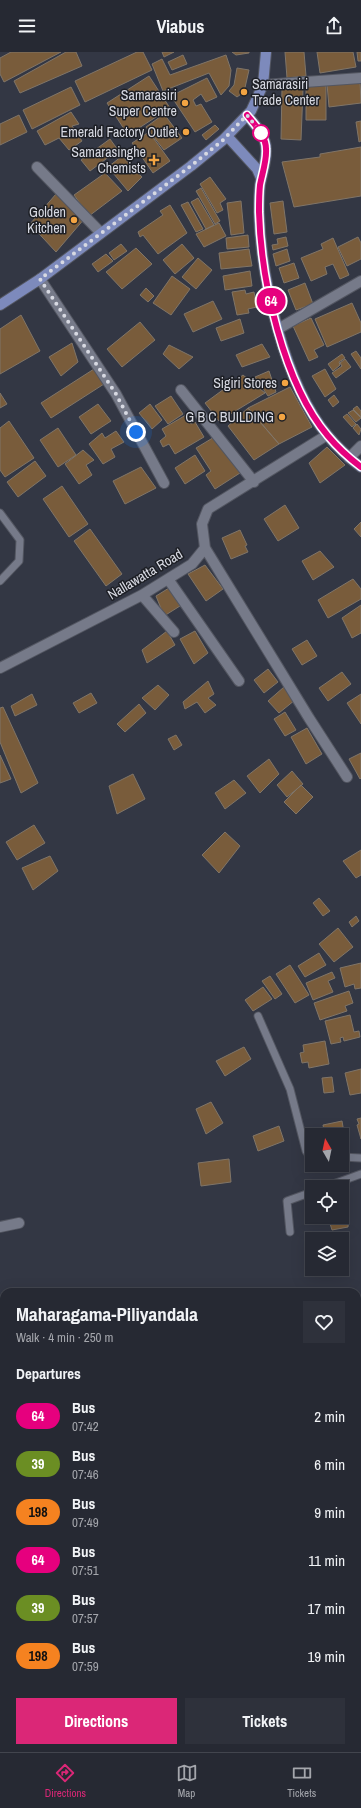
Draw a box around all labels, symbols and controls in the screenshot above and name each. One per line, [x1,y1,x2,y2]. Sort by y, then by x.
text: Viabus [156,14,205,39]
icon: menu [16,15,38,37]
icon: share [323,15,345,37]
place label: Samarasiri Trade Center [252,75,319,109]
place label: Samarasiri Super Centre [109,86,177,120]
marker: Samarasiri Trade Center [239,87,249,97]
marker: Samarasiri Super Centre [180,98,190,108]
place label: Emerald Factory Outlet [61,123,178,141]
unlabelled marker [252,124,270,142]
marker: Emerald Factory Outlet [181,127,191,137]
place label: Samarasinghe Chemists [71,143,146,177]
marker: Samarasinghe Chemists [149,155,159,165]
place label: Golden Kitchen [27,203,66,237]
marker: Golden Kitchen [69,215,79,225]
line badge: 64 [253,288,289,314]
text: 64 [265,292,277,310]
place label: Sigiri Stores [213,374,277,392]
marker: Sigiri Stores [280,378,290,388]
place label: G B C BUILDING [185,408,274,426]
marker: G B C BUILDING [277,412,287,422]
your location [126,422,146,442]
street label: Nallawatta Road [104,545,186,603]
north arrow [305,1128,349,1172]
map controls [305,1128,349,1276]
button: locate [305,1180,349,1224]
button: layers [305,1232,349,1276]
text: Maharagama-Piliyandala [16,1301,198,1327]
button: heart [303,1301,345,1343]
text: Walk · 4 min · 250 m [16,1329,113,1346]
text: Departures [16,1363,81,1384]
text: Bus [72,1397,95,1418]
text: 2 min [314,1406,345,1427]
text: 64 [32,1407,44,1425]
text: 07:42 [72,1418,99,1435]
text: Bus [72,1445,95,1466]
text: 6 min [314,1454,345,1475]
text: 39 [32,1455,44,1473]
text: 07:46 [72,1466,99,1483]
text: Bus [72,1493,95,1514]
text: 9 min [314,1502,345,1523]
text: 198 [28,1503,48,1521]
text: 07:49 [72,1514,99,1531]
text: Bus [72,1541,95,1562]
text: 11 min [308,1550,345,1571]
text: 64 [32,1551,44,1569]
text: 07:51 [72,1562,99,1579]
text: Bus [72,1589,95,1610]
text: 17 min [307,1598,345,1619]
text: 39 [32,1599,44,1617]
text: 07:57 [72,1610,99,1627]
text: Bus [72,1637,95,1658]
text: 19 min [307,1646,345,1667]
text: 198 [28,1647,48,1665]
text: 07:59 [72,1658,99,1675]
button: Directions [16,1698,177,1744]
button: Tickets [185,1698,345,1744]
tab: Directions [45,1762,86,1800]
tab: Map [176,1762,198,1800]
tab: Tickets [287,1762,316,1800]

